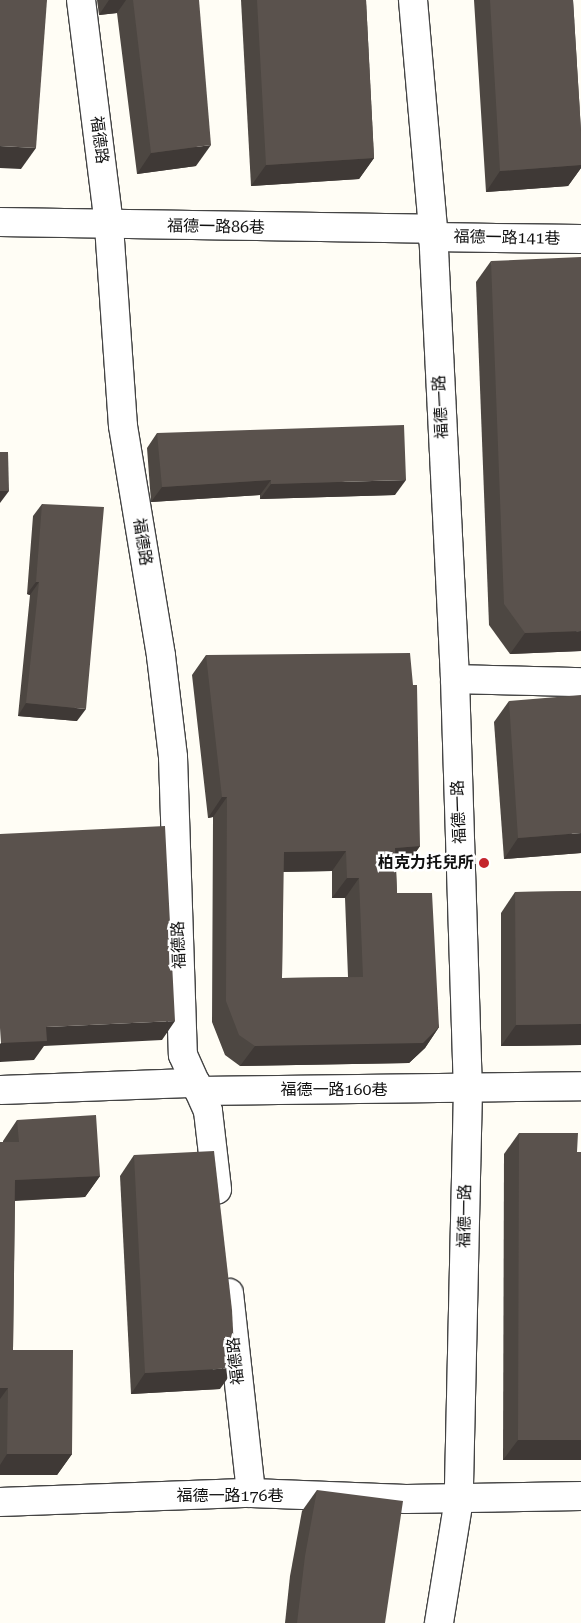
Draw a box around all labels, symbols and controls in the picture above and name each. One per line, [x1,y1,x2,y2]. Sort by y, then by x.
street label: 福德路 [87,115,111,165]
street label: 福德一路86巷 [167,217,265,237]
street label: 福德一路141巷 [453,227,561,249]
street label: 福德一路 [430,375,452,439]
street label: 福德路 [129,517,155,567]
street label: 福德一路 [448,780,470,844]
place label: 柏克力托兒所 [378,853,474,873]
marker: 柏克力托兒所 [478,857,490,869]
street label: 福德路 [169,921,189,969]
street label: 福德一路160巷 [281,1080,387,1100]
street label: 福德一路 [455,1184,475,1248]
street label: 福德路 [224,1336,248,1386]
street label: 福德一路176巷 [177,1486,283,1506]

